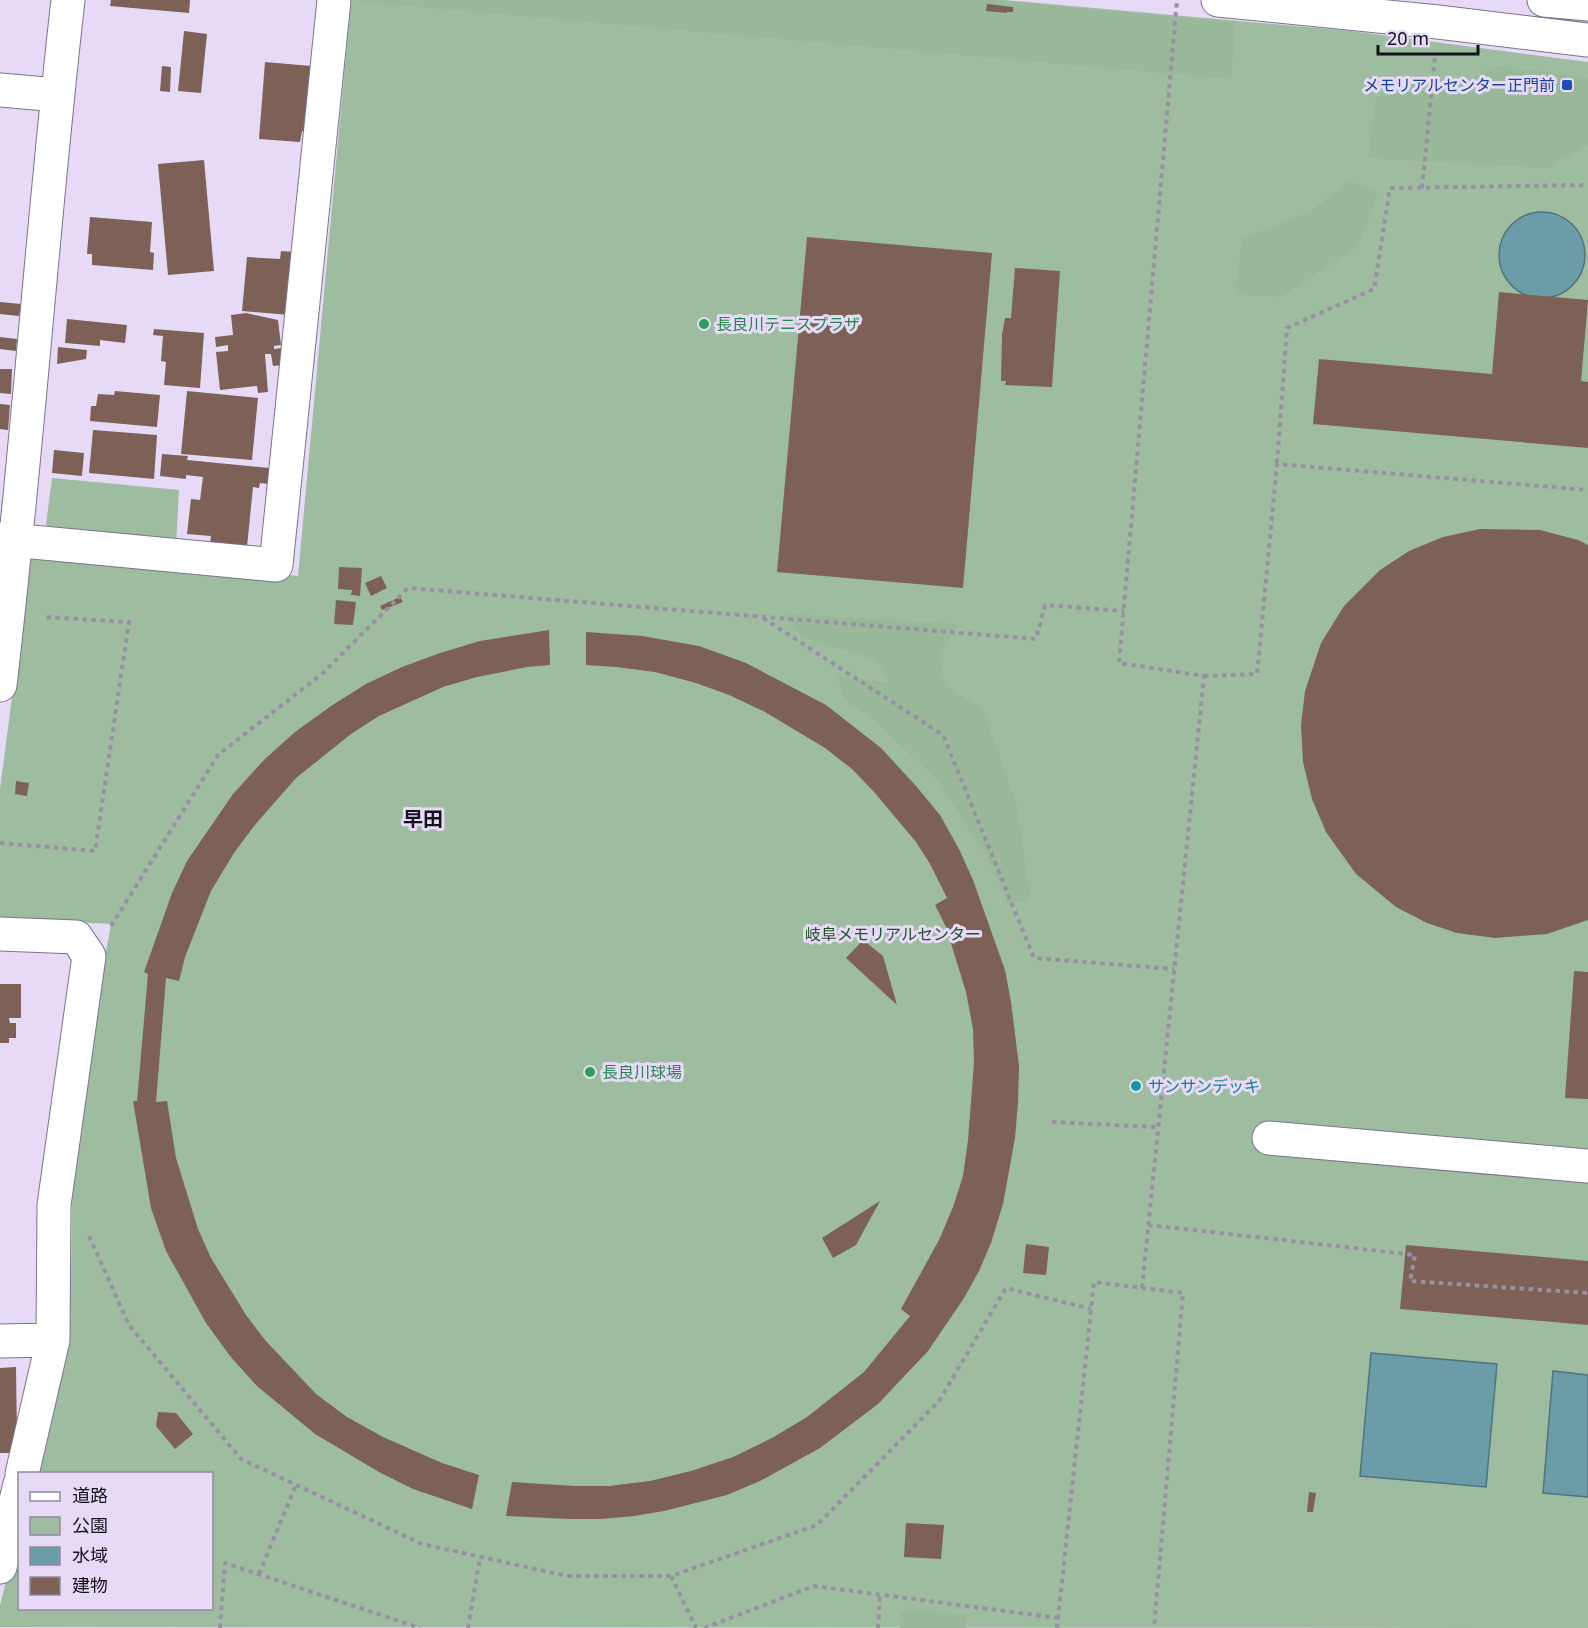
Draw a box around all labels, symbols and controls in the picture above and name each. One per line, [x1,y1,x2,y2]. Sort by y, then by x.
scale bar [1378,18,1478,56]
text: 20 m [1387,26,1429,50]
place label: メモリアルセンター正門前 [1363,74,1555,96]
marker: メモリアルセンター正門前 [1560,78,1574,92]
place label: 長良川テニスプラザ [716,313,860,335]
marker: 長良川テニスプラザ [697,317,711,331]
district label: 早田 [403,805,443,832]
park label: 岐阜メモリアルセンター [805,923,981,945]
place label: 長良川球場 [602,1061,682,1083]
marker: 長良川球場 [583,1065,597,1079]
place label: サンサンデッキ [1148,1075,1260,1097]
marker: サンサンデッキ [1129,1079,1143,1093]
legend [18,1472,213,1610]
text: 道路 [72,1483,108,1507]
text: 公園 [72,1513,108,1537]
text: 水域 [72,1543,108,1567]
text: 建物 [72,1573,108,1597]

